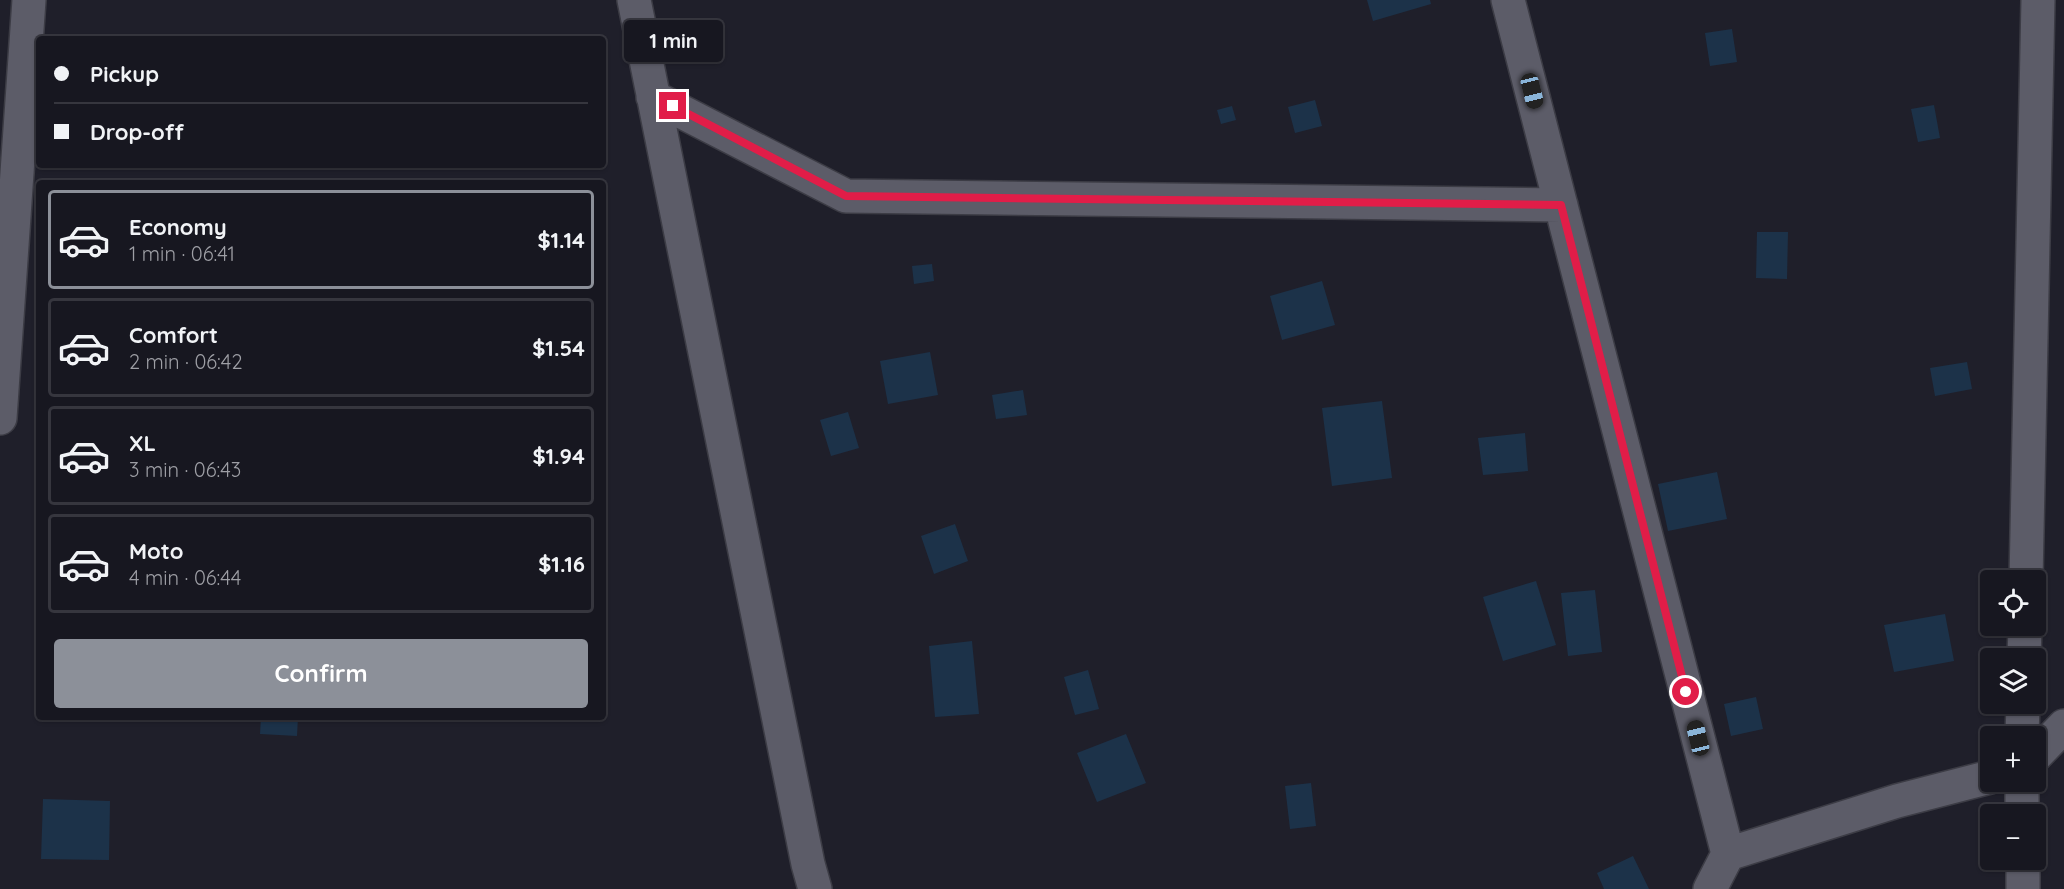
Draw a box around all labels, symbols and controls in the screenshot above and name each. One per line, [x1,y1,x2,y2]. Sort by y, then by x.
callout: 1 min [624,19,722,61]
text: 1 min [649,28,698,53]
text: Pickup [90,60,159,88]
car [1519,71,1545,111]
route end [659,92,686,119]
text: Drop-off [90,118,184,146]
icon: car [57,213,111,267]
text: Economy [129,213,227,241]
text: $1.14 [537,226,585,254]
text: 1 min · 06:41 [129,241,235,266]
icon: car [57,321,111,375]
text: Comfort [129,321,218,349]
text: $1.54 [532,334,585,362]
text: 2 min · 06:42 [129,349,242,374]
icon: car [57,429,111,483]
text: XL [129,429,156,457]
text: $1.94 [532,442,585,470]
text: 3 min · 06:43 [129,457,241,482]
icon: car [57,537,111,591]
text: Moto [129,537,183,565]
text: $1.16 [538,550,585,578]
text: 4 min · 06:44 [129,565,241,590]
map controls [1980,570,2046,870]
button: locate [1980,570,2046,636]
button: Confirm [54,639,588,708]
button: layers [1980,648,2046,714]
route start [1672,678,1699,705]
car [1685,718,1711,758]
button: + [1980,726,2046,792]
button: − [1980,804,2046,870]

